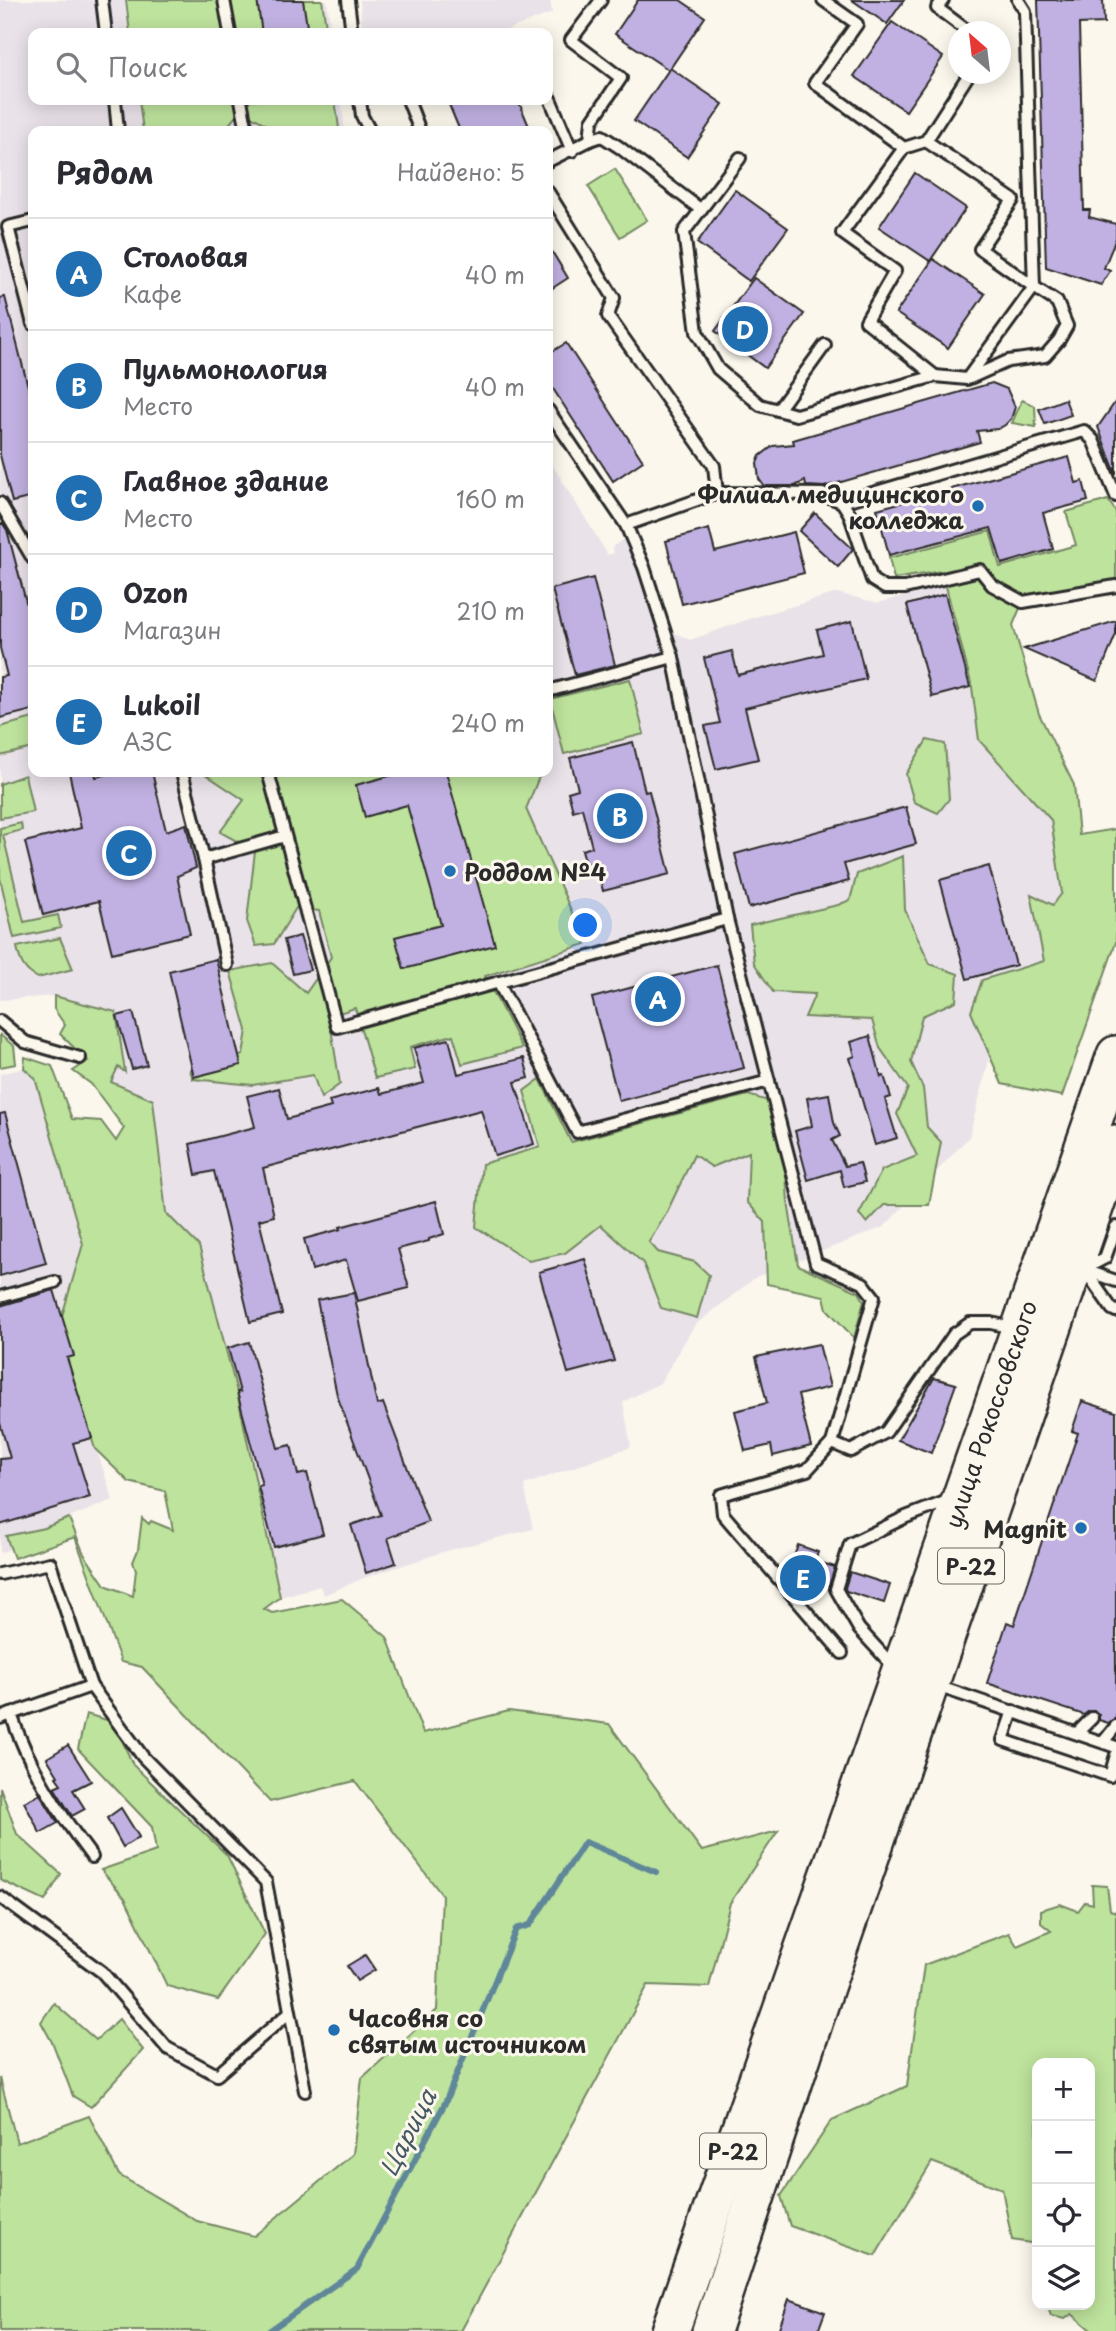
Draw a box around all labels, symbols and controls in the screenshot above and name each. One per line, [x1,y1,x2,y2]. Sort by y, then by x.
north arrow [948,21,1011,84]
search box [28,28,553,105]
text: Поиск [108,47,187,86]
icon: search [52,48,90,86]
text: Рядом [56,149,154,194]
text: Найдено: 5 [397,154,525,189]
text: Столовая [123,237,248,276]
text: A [70,257,88,292]
text: 40 m [465,257,525,292]
text: Кафе [123,276,182,311]
pin: D [722,303,768,355]
text: Пульмонология [123,349,328,388]
text: B [71,369,87,404]
text: 40 m [465,369,525,404]
text: Место [123,388,193,423]
text: Главное здание [123,461,329,500]
place label: Филиал медицинского колледжа [698,476,964,537]
text: C [70,481,88,516]
text: 160 m [456,481,525,516]
marker: Филиал медицинского колледжа [970,498,986,514]
text: Место [123,500,193,535]
text: Ozon [123,573,188,612]
text: D [70,593,88,628]
text: 210 m [457,593,525,628]
text: Магазин [123,612,222,647]
text: Lukoil [123,685,201,724]
text: E [72,705,86,740]
text: 240 m [451,705,525,740]
text: АЗС [123,724,173,759]
pin: B [597,790,643,842]
pin: C [106,827,152,879]
place label: Роддом №4 [464,854,606,889]
marker: Роддом №4 [442,863,458,879]
your location [568,908,602,942]
pin: A [635,973,681,1025]
street label: улица Рокоссовского [935,1295,1045,1533]
place label: Magnit [983,1511,1067,1546]
marker: Magnit [1073,1520,1089,1536]
road number: Р-22 [938,1548,1004,1584]
pin: E [780,1552,826,1604]
place label: Часовня со святым источником [348,2000,586,2061]
marker: Часовня со святым источником [326,2022,342,2038]
map controls [1032,2058,1095,2310]
button: + [1032,2058,1095,2121]
water label: Царица [370,2082,445,2182]
button: − [1032,2121,1095,2184]
road number: Р-22 [700,2134,766,2168]
button: locate [1032,2184,1095,2247]
button: layers [1032,2247,1095,2310]

